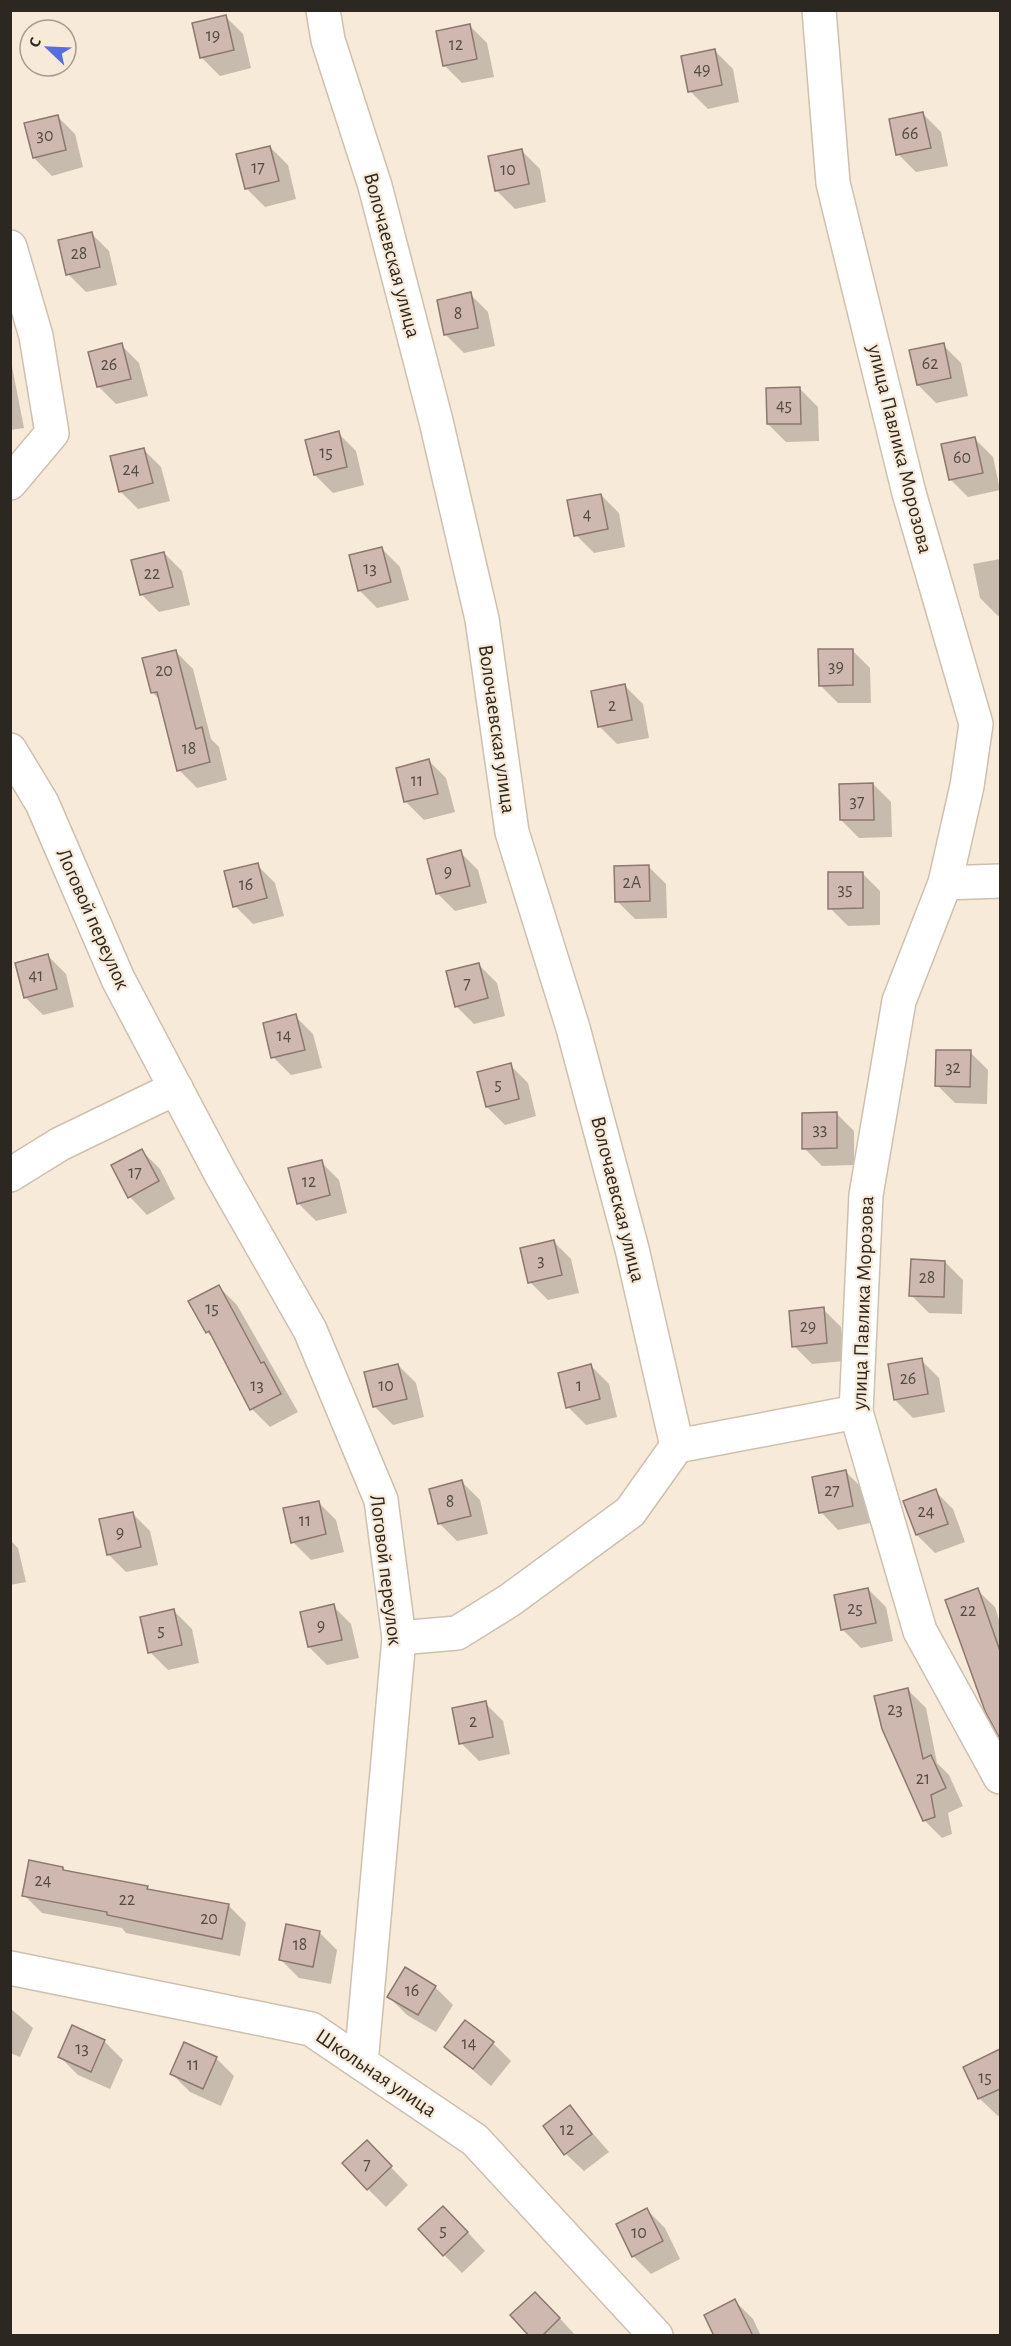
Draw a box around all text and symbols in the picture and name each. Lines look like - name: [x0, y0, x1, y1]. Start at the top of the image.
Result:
- north arrow: [18, 18, 78, 78]
- house number: 19: [206, 27, 220, 45]
- text: С: [26, 35, 44, 50]
- house number: 12: [449, 36, 463, 54]
- house number: 49: [693, 61, 711, 79]
- house number: 66: [902, 125, 918, 143]
- house number: 30: [37, 127, 53, 145]
- house number: 17: [251, 159, 265, 177]
- house number: 10: [500, 161, 516, 179]
- street label: Волочаевская улица: [360, 170, 424, 340]
- house number: 28: [71, 245, 87, 263]
- house number: 8: [454, 305, 462, 323]
- street label: улица Павлика Морозова: [864, 342, 936, 556]
- house number: 62: [922, 355, 938, 373]
- house number: 26: [101, 356, 117, 374]
- house number: 45: [776, 397, 792, 415]
- house number: 15: [319, 444, 333, 462]
- house number: 60: [953, 449, 971, 467]
- house number: 24: [123, 461, 140, 479]
- house number: 4: [583, 506, 592, 524]
- house number: 13: [363, 560, 377, 578]
- house number: 22: [144, 565, 160, 583]
- street label: Волочаевская улица: [475, 643, 519, 815]
- house number: 39: [828, 658, 844, 676]
- house number: 20: [155, 662, 173, 680]
- house number: 2: [608, 697, 616, 715]
- house number: 18: [182, 740, 196, 758]
- house number: 11: [411, 772, 423, 790]
- house number: 37: [850, 793, 864, 811]
- street label: Логовой переулок: [53, 845, 134, 993]
- house number: 9: [444, 863, 452, 881]
- house number: 2А: [623, 874, 642, 892]
- house number: 16: [239, 876, 253, 894]
- house number: 35: [838, 881, 852, 899]
- house number: 41: [29, 967, 43, 985]
- house number: 7: [463, 975, 471, 993]
- house number: 14: [277, 1027, 292, 1045]
- house number: 32: [945, 1059, 961, 1077]
- house number: 5: [494, 1076, 502, 1094]
- street label: Волочаевская улица: [587, 1114, 649, 1285]
- house number: 33: [813, 1121, 827, 1139]
- house number: 17: [128, 1164, 142, 1182]
- house number: 12: [302, 1173, 316, 1191]
- street label: улица Павлика Морозова: [849, 1195, 877, 1411]
- house number: 3: [537, 1252, 545, 1270]
- house number: 28: [919, 1269, 935, 1287]
- house number: 15: [205, 1300, 219, 1318]
- house number: 29: [800, 1318, 816, 1336]
- house number: 26: [900, 1370, 916, 1388]
- house number: 13: [250, 1377, 264, 1395]
- house number: 10: [378, 1377, 394, 1395]
- house number: 1: [576, 1377, 582, 1395]
- house number: 27: [824, 1482, 840, 1500]
- street label: Логовой переулок: [366, 1493, 406, 1647]
- house number: 8: [446, 1493, 454, 1511]
- house number: 24: [918, 1503, 935, 1521]
- house number: 11: [299, 1512, 311, 1530]
- house number: 9: [116, 1524, 124, 1542]
- house number: 25: [847, 1600, 863, 1618]
- house number: 22: [960, 1602, 976, 1620]
- house number: 9: [317, 1617, 325, 1635]
- house number: 5: [157, 1622, 165, 1640]
- house number: 23: [887, 1701, 903, 1719]
- house number: 2: [469, 1713, 477, 1731]
- house number: 21: [916, 1770, 930, 1788]
- house number: 24: [35, 1872, 52, 1890]
- house number: 22: [119, 1891, 135, 1909]
- house number: 20: [200, 1910, 218, 1928]
- house number: 18: [293, 1936, 307, 1954]
- house number: 16: [405, 1982, 419, 2000]
- street label: Школьная улица: [312, 2025, 441, 2121]
- house number: 14: [462, 2035, 477, 2053]
- house number: 13: [75, 2040, 89, 2058]
- house number: 11: [187, 2056, 199, 2074]
- house number: 15: [978, 2069, 992, 2087]
- house number: 12: [560, 2121, 574, 2139]
- house number: 7: [363, 2156, 371, 2174]
- house number: 5: [439, 2222, 447, 2240]
- house number: 10: [631, 2224, 647, 2242]

